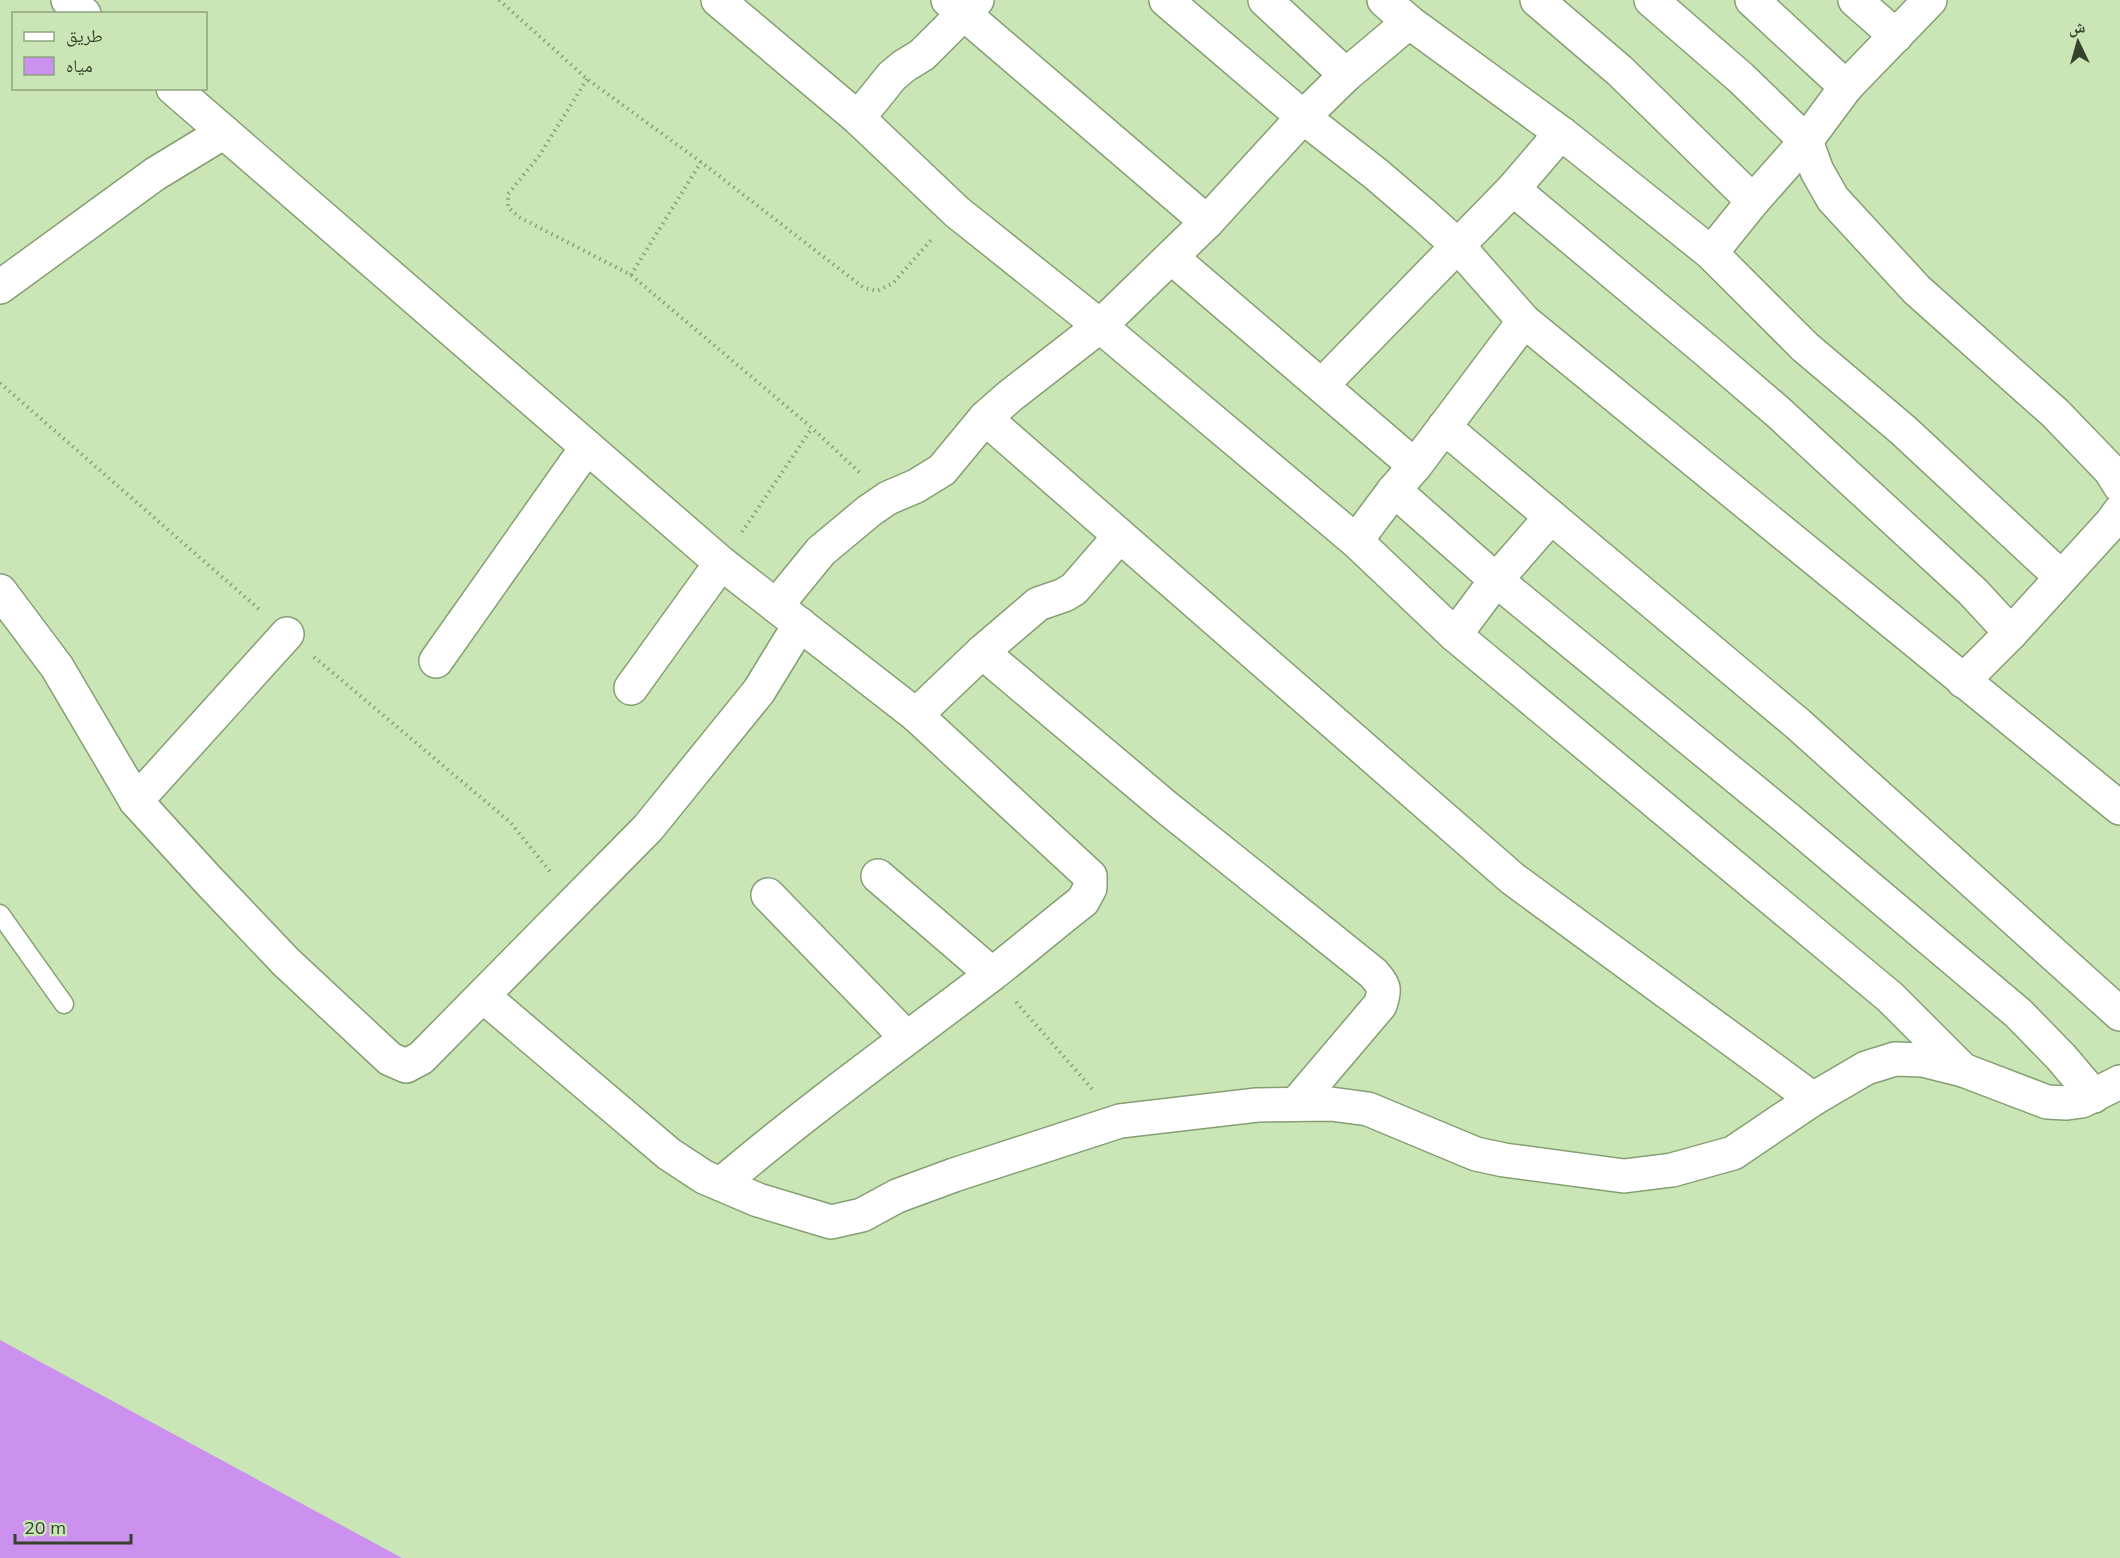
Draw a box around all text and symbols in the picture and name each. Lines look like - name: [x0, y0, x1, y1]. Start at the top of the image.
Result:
- legend: [12, 12, 207, 90]
- north arrow: [2048, 12, 2108, 72]
- text: ش: [2067, 16, 2086, 38]
- text: طريق: [66, 24, 103, 47]
- text: مياه: [66, 54, 93, 77]
- scale bar: [15, 1507, 130, 1545]
- text: 20 m: [24, 1516, 66, 1539]

